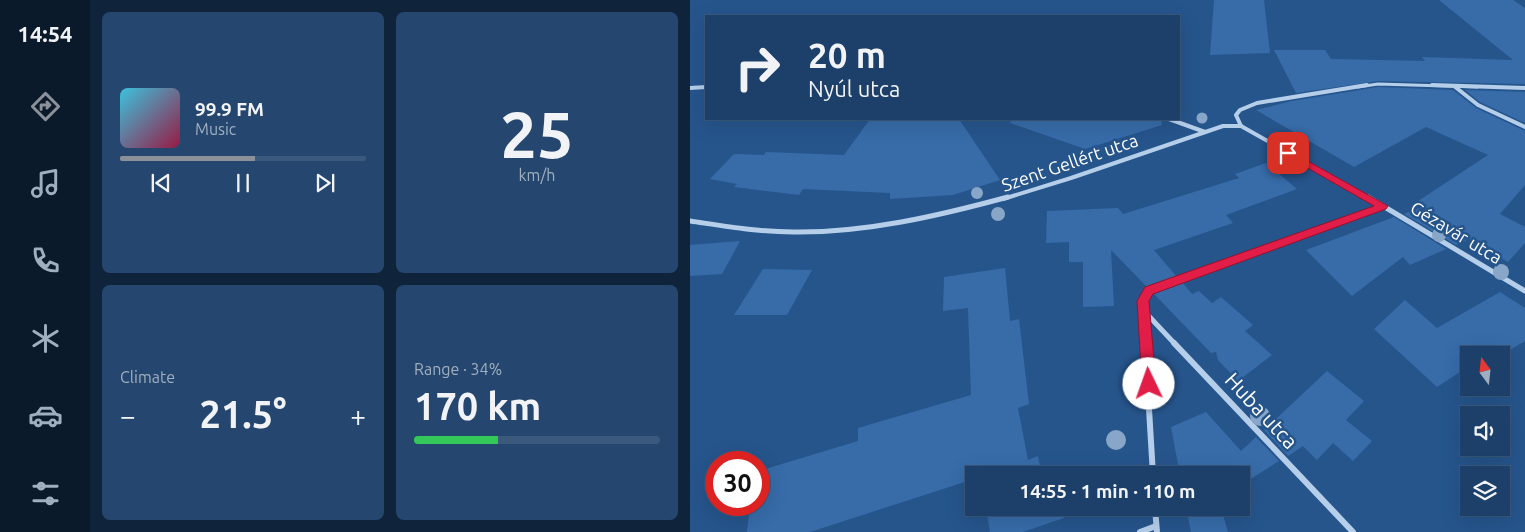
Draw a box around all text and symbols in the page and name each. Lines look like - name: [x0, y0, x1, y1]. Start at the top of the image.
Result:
- text: 14:54: [17, 21, 73, 46]
- icon: right: [725, 35, 790, 100]
- text: 20 m: [808, 35, 886, 75]
- text: Nyúl utca: [808, 76, 900, 101]
- icon: directions: [28, 89, 63, 124]
- text: 25: [500, 97, 574, 170]
- text: 99.9 FM: [195, 98, 264, 120]
- text: Music: [195, 120, 236, 138]
- street label: Szent Gellért utca: [999, 129, 1141, 195]
- pin: [1267, 132, 1309, 174]
- icon: arrive: [1274, 139, 1302, 167]
- icon: music: [28, 166, 63, 201]
- text: km/h: [519, 166, 555, 184]
- icon: previous: [147, 169, 175, 197]
- icon: pause: [229, 169, 257, 197]
- icon: next: [311, 169, 339, 197]
- street label: Gézavár utca: [1407, 197, 1506, 267]
- icon: phone: [28, 243, 63, 278]
- icon: climate: [28, 321, 63, 356]
- north arrow: [1460, 346, 1510, 396]
- map controls: [1460, 346, 1510, 516]
- position arrow: [1122, 357, 1174, 409]
- text: Range · 34%: [414, 360, 502, 378]
- street label: Huba utca: [1220, 367, 1303, 453]
- text: Climate: [120, 368, 175, 386]
- text: 170 km: [414, 385, 541, 427]
- text: 21.5°: [199, 393, 287, 435]
- icon: car: [28, 398, 63, 433]
- text: −: [120, 400, 136, 431]
- text: +: [350, 400, 366, 431]
- button: sound: [1460, 406, 1510, 456]
- speed limit sign: 30: [705, 451, 770, 516]
- button: layers: [1460, 466, 1510, 516]
- icon: filters: [28, 476, 63, 511]
- text: 14:55 · 1 min · 110 m: [1020, 480, 1195, 502]

